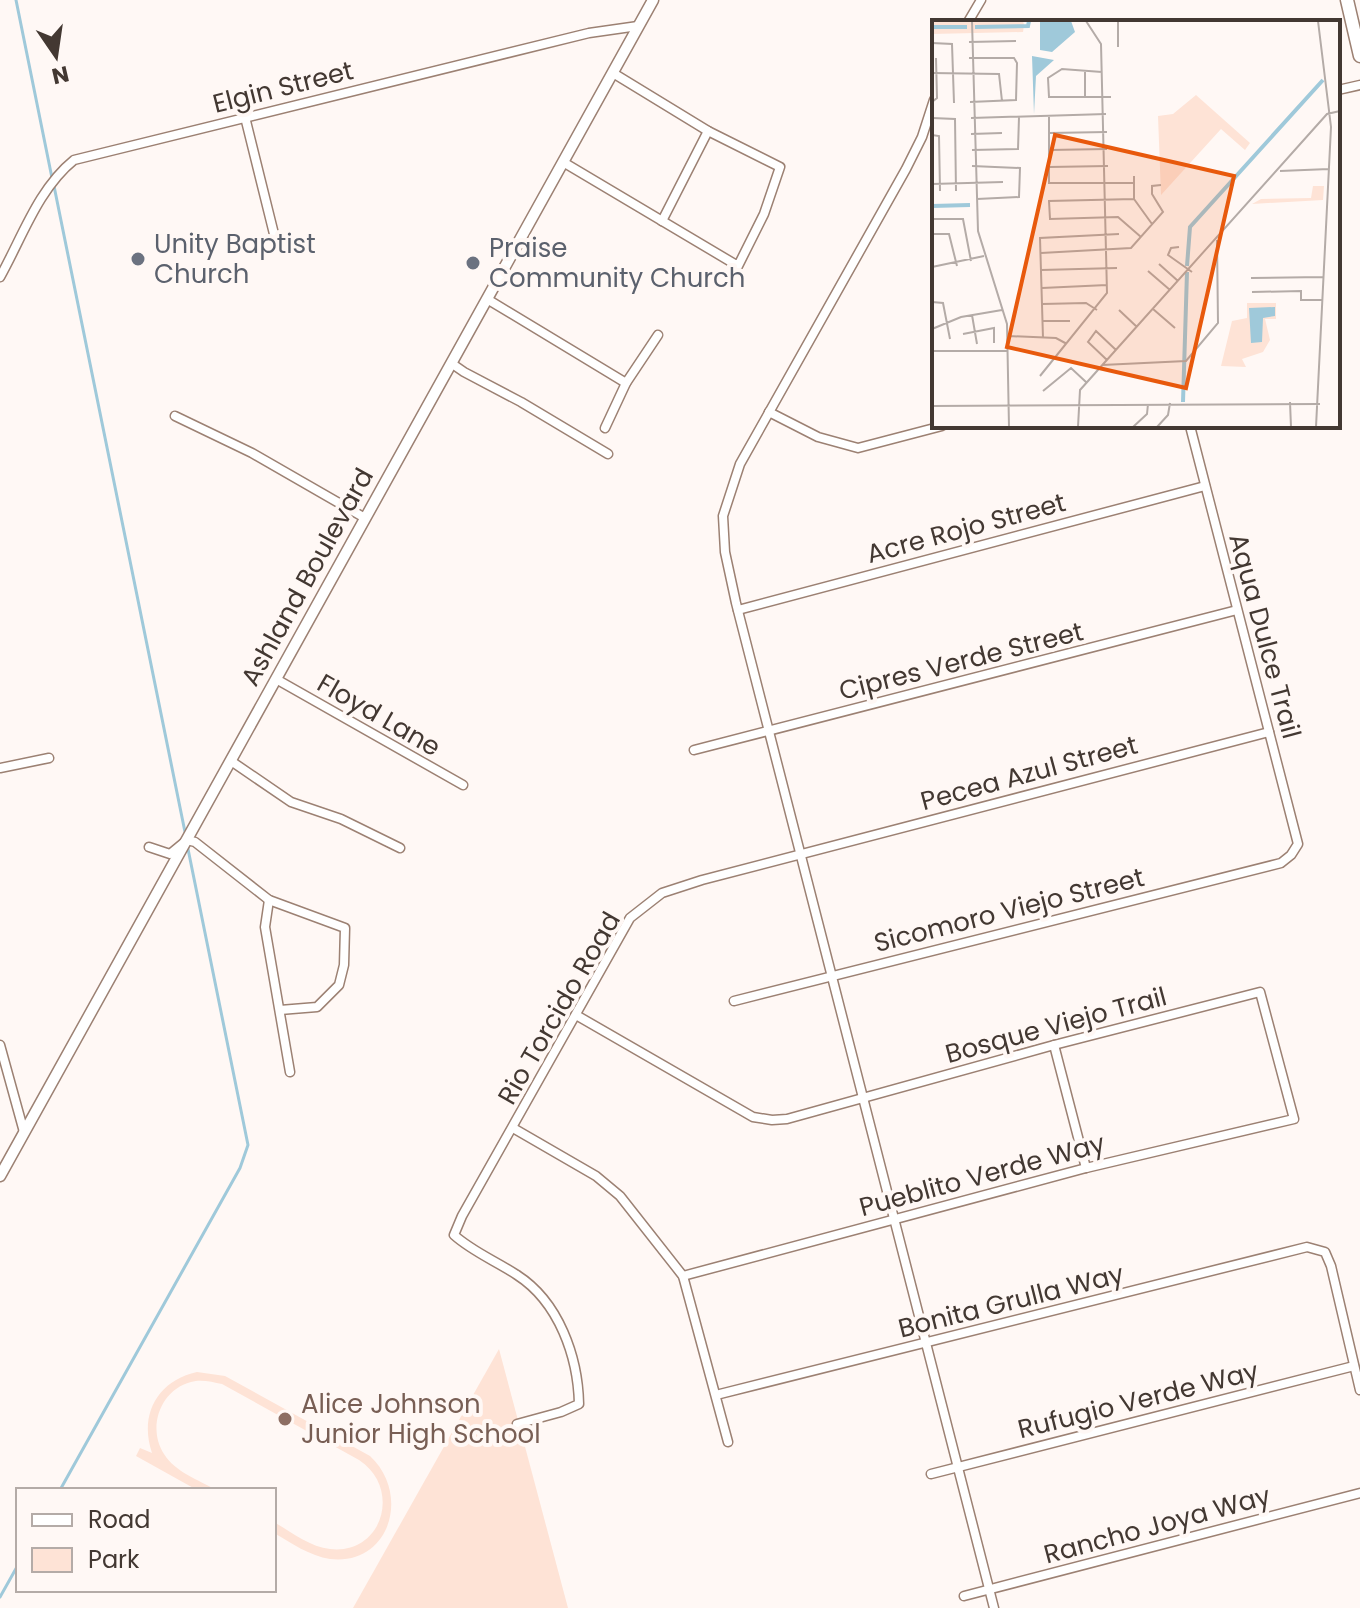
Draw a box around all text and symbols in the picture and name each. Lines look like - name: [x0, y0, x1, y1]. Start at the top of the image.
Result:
- north arrow: [16, 16, 96, 96]
- inset map: [932, 20, 1340, 428]
- street label: Elgin Street: [209, 52, 357, 122]
- text: N: [49, 58, 72, 92]
- place label: Unity Baptist Church: [154, 226, 316, 292]
- place label: Praise Community Church: [489, 230, 745, 296]
- marker: Unity Baptist Church: [129, 250, 147, 268]
- marker: Praise Community Church: [464, 254, 482, 272]
- street label: Ashland Boulevard: [232, 462, 382, 692]
- street label: Acre Rojo Street: [862, 484, 1070, 572]
- street label: Aqua Dulce Trail: [1220, 530, 1310, 742]
- street label: Cipres Verde Street: [835, 613, 1087, 709]
- street label: Floyd Lane: [311, 665, 447, 765]
- street label: Pecea Azul Street: [917, 727, 1141, 819]
- street label: Sicomoro Viejo Street: [870, 859, 1148, 961]
- street label: Rio Torcido Road: [489, 905, 629, 1111]
- street label: Bosque Viejo Trail: [941, 978, 1171, 1072]
- street label: Pueblito Verde Way: [855, 1125, 1109, 1225]
- street label: Bonita Grulla Way: [895, 1255, 1128, 1346]
- street label: Rufugio Verde Way: [1014, 1353, 1262, 1447]
- place label: Alice Johnson Junior High School: [301, 1386, 541, 1452]
- marker: Alice Johnson Junior High School: [276, 1410, 294, 1428]
- street label: Rancho Joya Way: [1040, 1477, 1275, 1573]
- legend: [16, 1488, 276, 1592]
- text: Road: [88, 1503, 150, 1536]
- text: Park: [88, 1543, 140, 1576]

